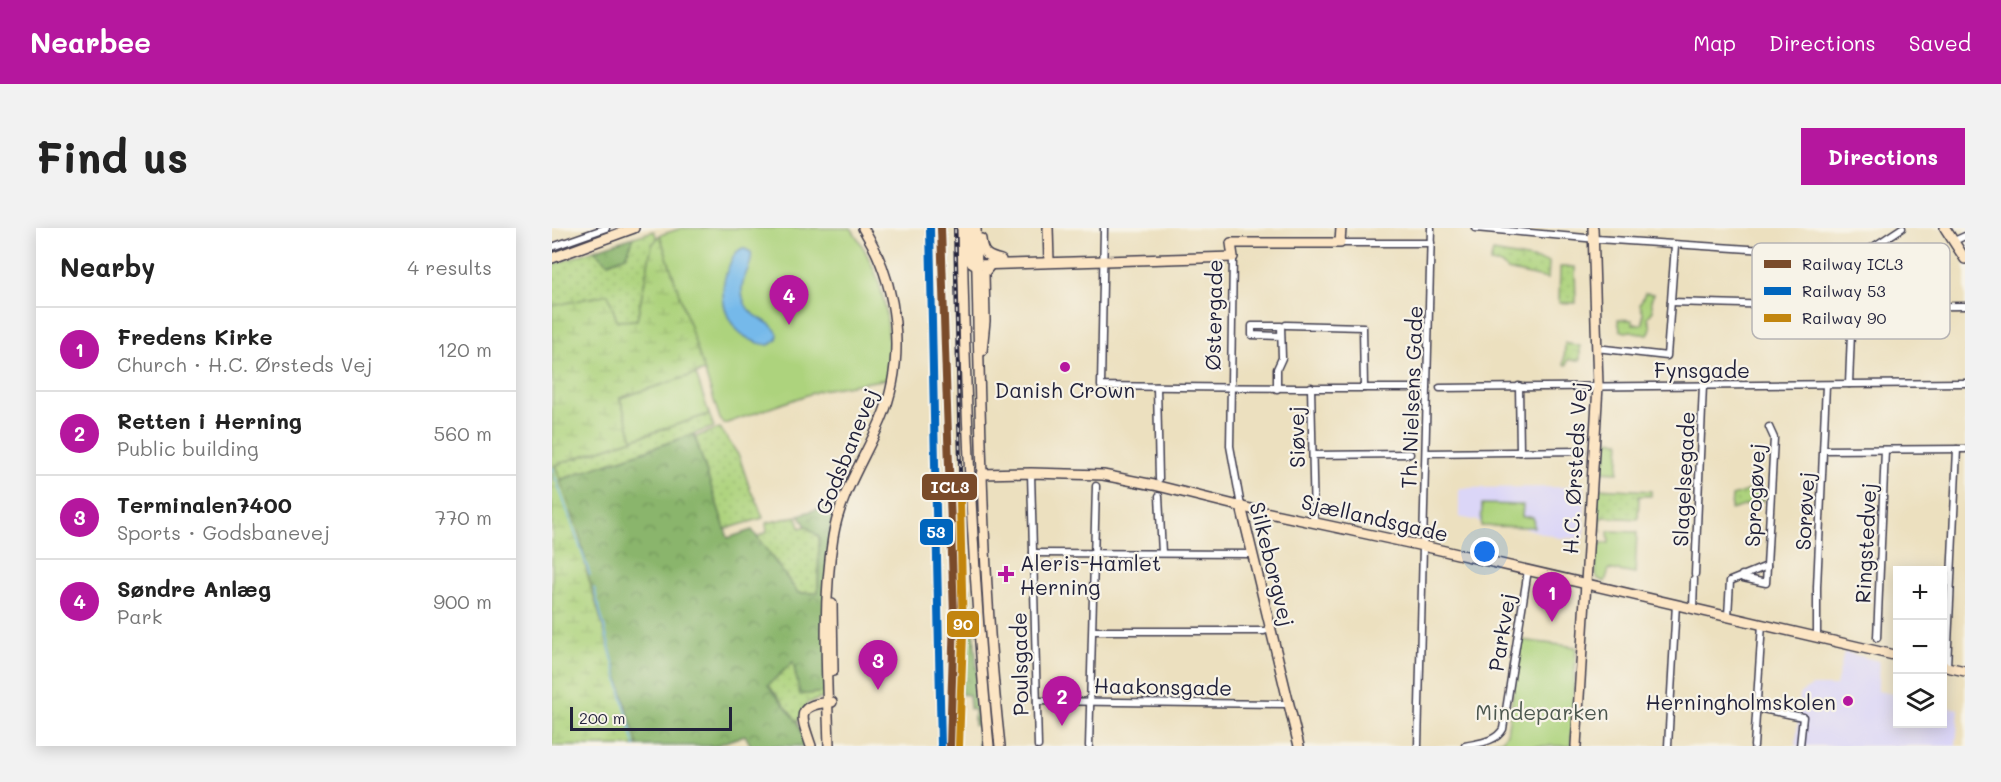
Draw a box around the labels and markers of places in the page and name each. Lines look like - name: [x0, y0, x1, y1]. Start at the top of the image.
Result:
- pin: 4: [770, 276, 808, 325]
- marker: Danish Crown: [1058, 360, 1072, 374]
- place label: Danish Crown: [995, 376, 1135, 403]
- place label: Aleris-Hamlet Herning: [1020, 549, 1161, 600]
- marker: Aleris-Hamlet Herning: [997, 565, 1015, 583]
- pin: 1: [1532, 572, 1572, 622]
- pin: 3: [858, 640, 898, 690]
- pin: 2: [1042, 676, 1082, 726]
- place label: Herningholmskolen: [1646, 688, 1836, 715]
- marker: Herningholmskolen: [1841, 694, 1855, 708]

